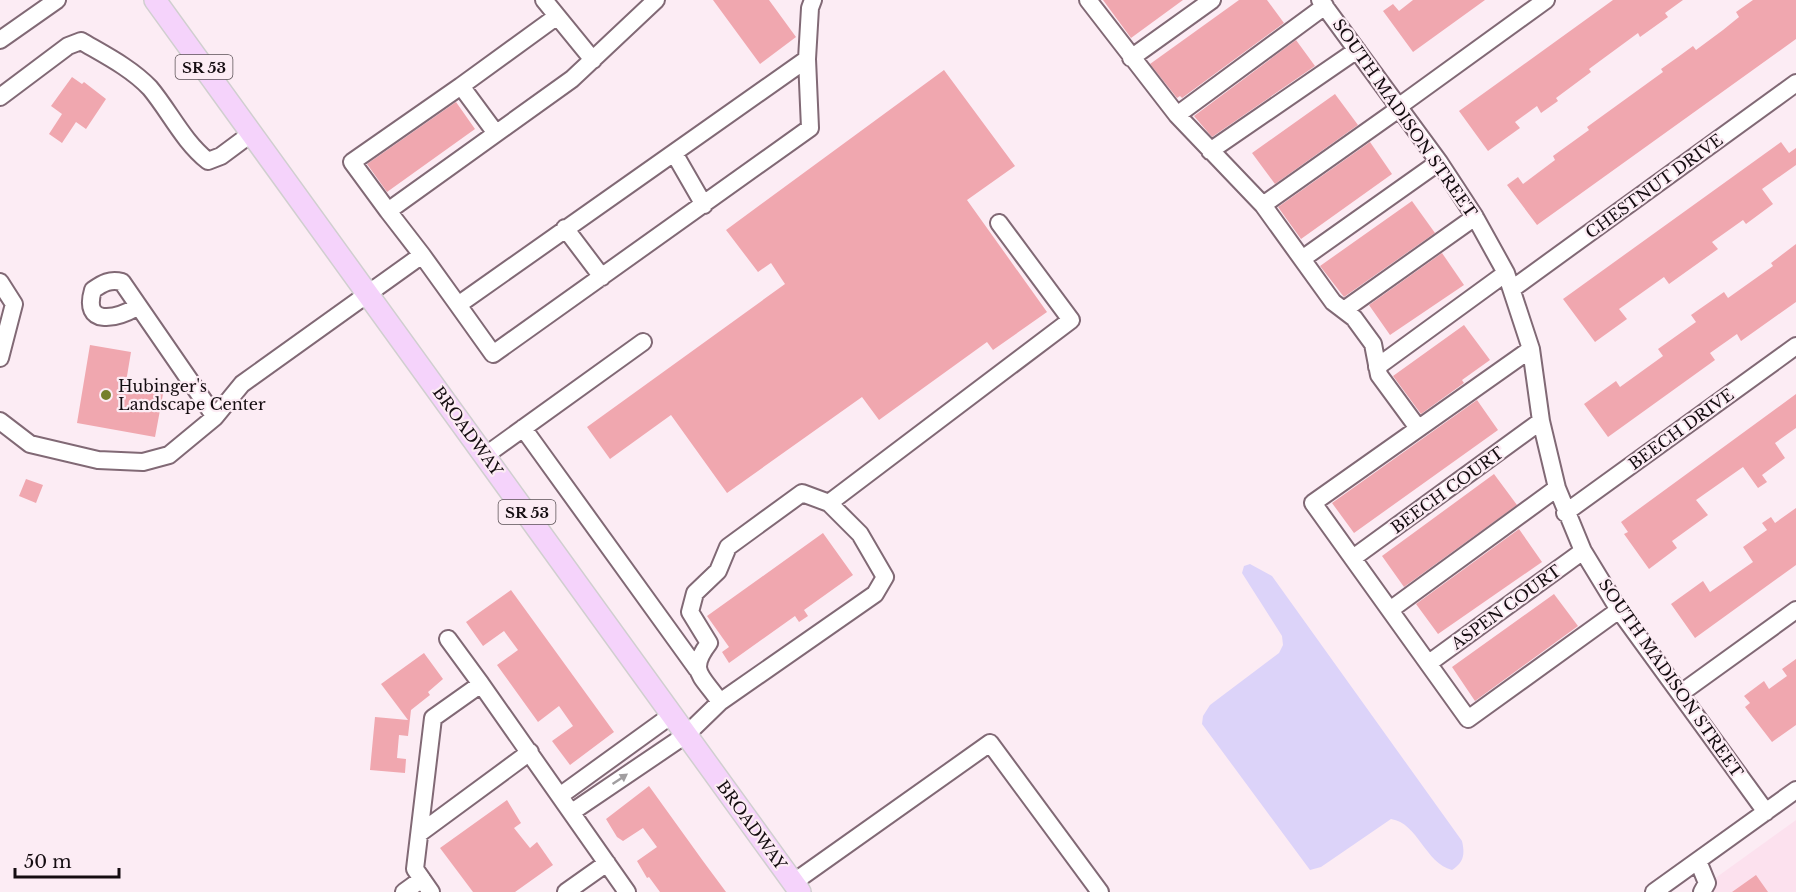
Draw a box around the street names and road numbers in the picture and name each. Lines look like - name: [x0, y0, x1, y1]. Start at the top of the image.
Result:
- street label: SOUTH MADISON STREET: [1329, 15, 1481, 221]
- road number: SR 53: [176, 55, 232, 79]
- street label: CHESTNUT DRIVE: [1581, 129, 1727, 243]
- street label: BROADWAY: [429, 382, 507, 480]
- street label: BEECH DRIVE: [1625, 384, 1737, 474]
- street label: BEECH COURT: [1387, 442, 1507, 538]
- road number: SR 53: [498, 500, 556, 524]
- street label: ASPEN COURT: [1446, 560, 1565, 654]
- street label: SOUTH MADISON STREET: [1595, 575, 1747, 781]
- street label: BROADWAY: [713, 776, 791, 874]

